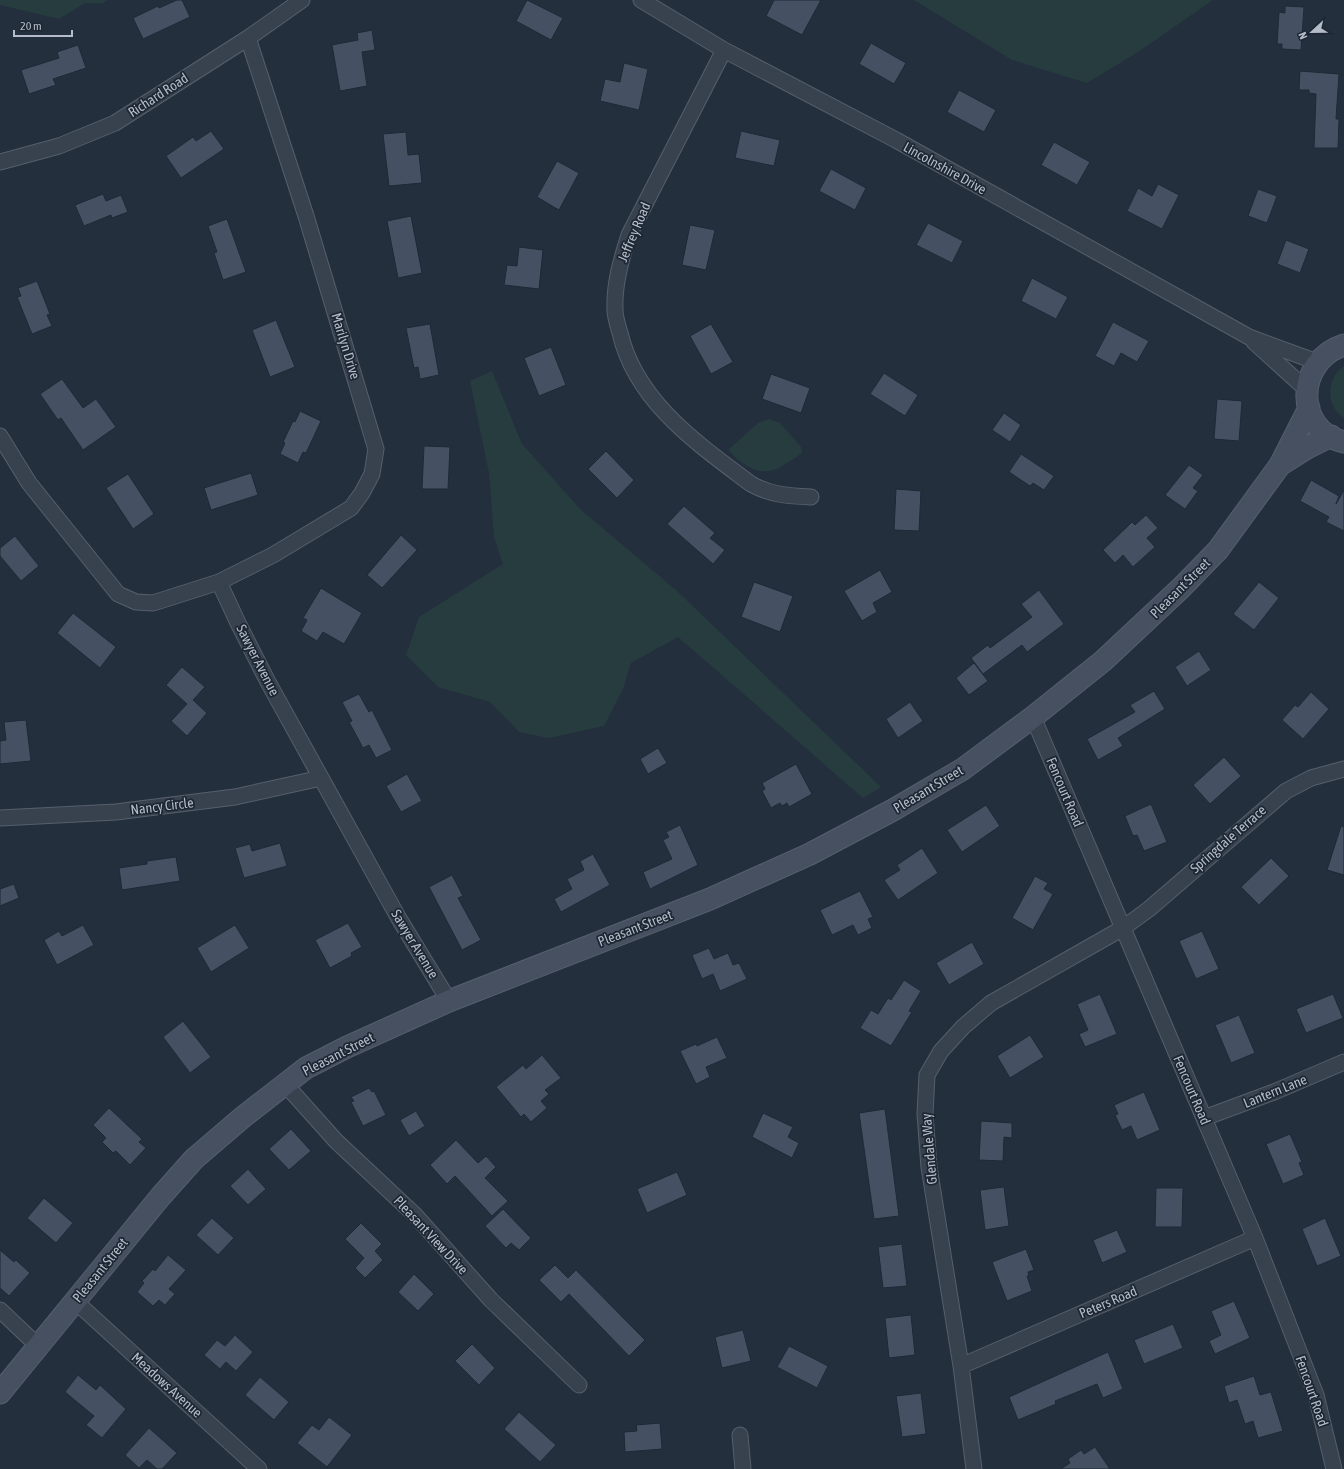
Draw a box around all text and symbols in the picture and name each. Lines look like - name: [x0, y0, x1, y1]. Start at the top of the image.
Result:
- scale bar: [14, 12, 72, 38]
- north arrow: [1292, 12, 1332, 52]
- text: 20 m: [20, 19, 42, 33]
- text: N: [1296, 30, 1310, 41]
- street label: Richard Road: [125, 70, 191, 120]
- street label: Lincolnshire Drive: [901, 139, 989, 197]
- street label: Jeffrey Road: [614, 200, 654, 264]
- street label: Marilyn Drive: [328, 311, 364, 381]
- street label: Pleasant Street: [1147, 555, 1213, 621]
- street label: Sawyer Avenue: [233, 622, 283, 698]
- street label: Fencourt Road: [1043, 755, 1087, 829]
- street label: Pleasant Street: [890, 762, 966, 816]
- street label: Nancy Circle: [130, 794, 194, 818]
- street label: Springdale Terrace: [1187, 802, 1269, 876]
- street label: Sawyer Avenue: [388, 907, 442, 981]
- street label: Pleasant Street: [596, 907, 674, 949]
- street label: Pleasant Street: [300, 1029, 376, 1079]
- street label: Fencourt Road: [1170, 1053, 1214, 1127]
- street label: Lantern Lane: [1241, 1071, 1309, 1111]
- street label: Glendale Way: [918, 1113, 940, 1185]
- street label: Pleasant View Drive: [391, 1193, 471, 1277]
- street label: Pleasant Street: [69, 1235, 131, 1305]
- street label: Peters Road: [1077, 1283, 1139, 1321]
- street label: Meadows Avenue: [128, 1349, 206, 1421]
- street label: Fencourt Road: [1292, 1354, 1332, 1428]

